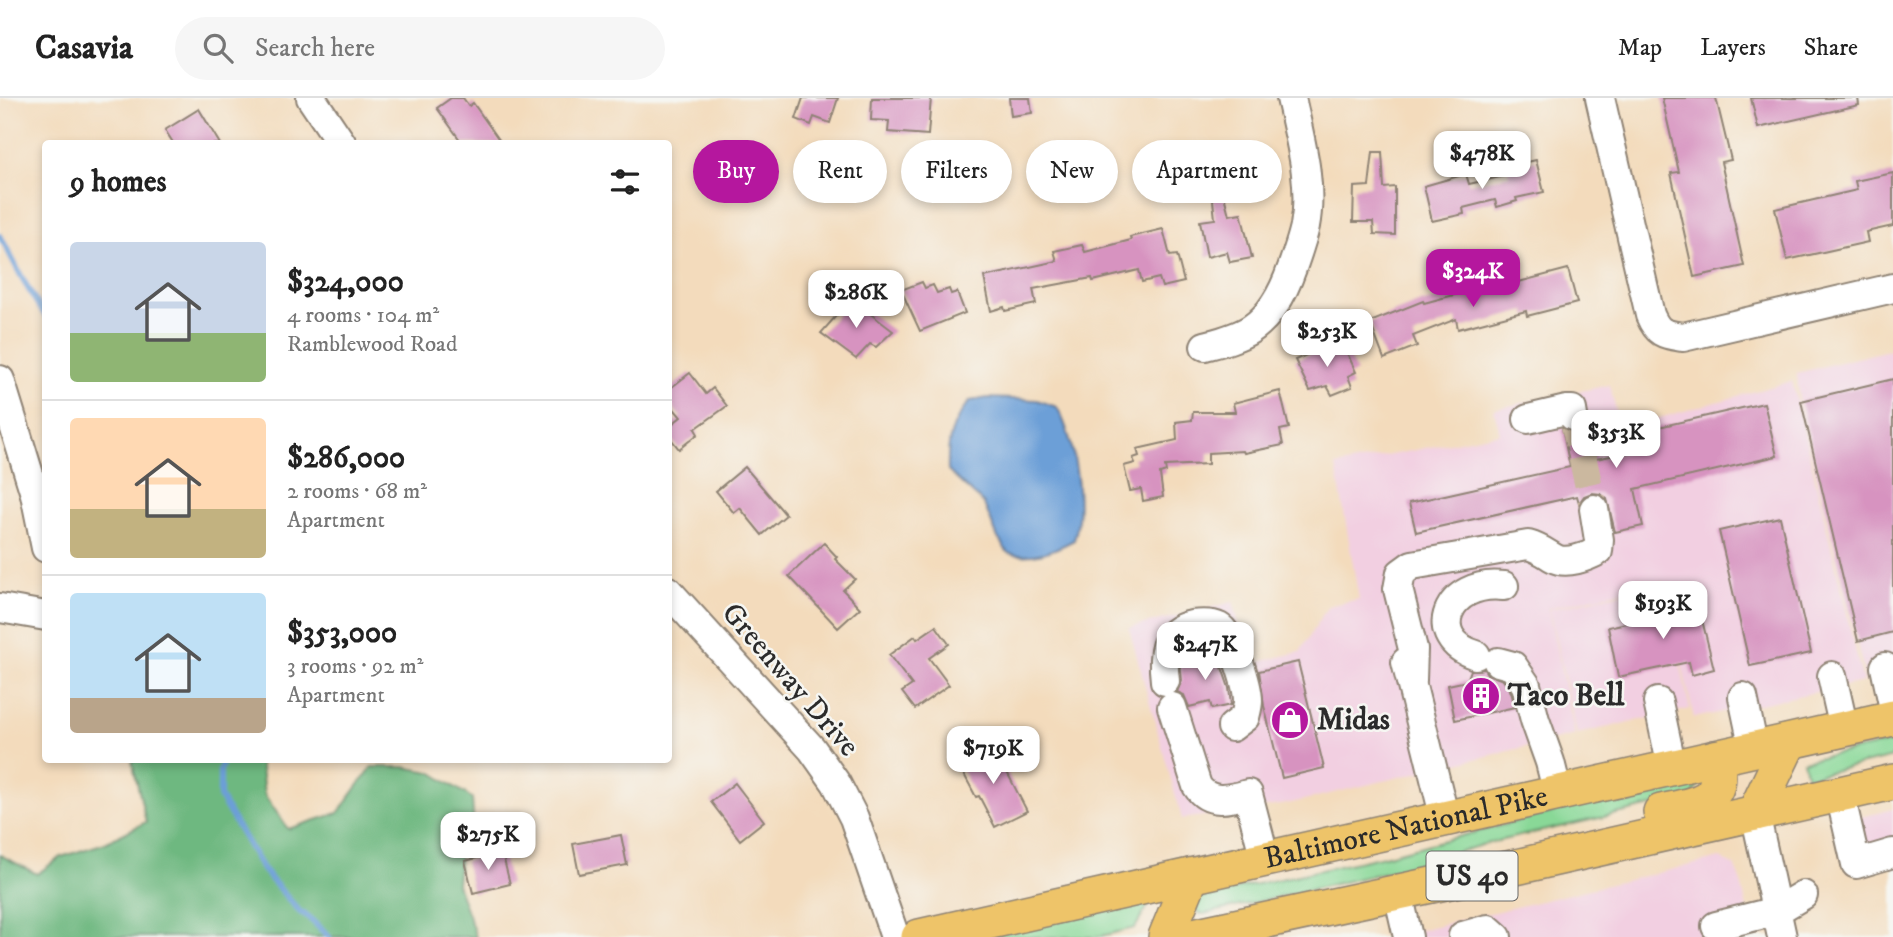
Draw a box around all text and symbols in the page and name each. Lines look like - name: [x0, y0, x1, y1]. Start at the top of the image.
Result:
- search box: [175, 17, 665, 80]
- text: Casavia: [35, 28, 133, 69]
- icon: search: [199, 29, 237, 67]
- text: Search here: [255, 32, 375, 65]
- text: Map: [1618, 33, 1662, 63]
- text: Layers: [1700, 33, 1766, 63]
- text: Share: [1804, 33, 1858, 63]
- pin: $478K: [1433, 132, 1531, 191]
- text: $478K: [1450, 139, 1514, 168]
- chip: Buy: [693, 140, 779, 203]
- chip: Rent: [793, 140, 887, 203]
- chip: Filters: [901, 140, 1012, 203]
- chip: New: [1026, 140, 1118, 203]
- chip: Apartment: [1132, 140, 1282, 203]
- icon: filters: [606, 163, 644, 201]
- text: 9 homes: [70, 164, 167, 201]
- pin: $324K: [1424, 250, 1522, 309]
- text: $324K: [1442, 257, 1504, 286]
- text: $324,000: [287, 264, 404, 301]
- icon: home: [126, 270, 210, 354]
- pin: $286K: [807, 271, 905, 330]
- text: $286K: [824, 278, 888, 307]
- text: 4 rooms · 104 m²: [287, 301, 439, 330]
- pin: $253K: [1278, 310, 1376, 369]
- text: $253K: [1297, 317, 1357, 346]
- text: Ramblewood Road: [287, 330, 457, 359]
- pin: $353K: [1567, 410, 1665, 470]
- text: $353K: [1587, 418, 1645, 447]
- text: $286,000: [287, 440, 405, 477]
- icon: home: [126, 446, 210, 530]
- text: 2 rooms · 68 m²: [287, 477, 427, 506]
- text: Apartment: [287, 506, 385, 535]
- pin: $193K: [1614, 582, 1712, 641]
- text: $193K: [1634, 589, 1692, 618]
- street label: Greenway Drive: [713, 596, 867, 764]
- text: $353,000: [287, 615, 397, 652]
- icon: home: [126, 621, 210, 705]
- pin: $247K: [1156, 622, 1254, 682]
- text: $247K: [1173, 630, 1237, 659]
- text: 3 rooms · 92 m²: [287, 652, 424, 681]
- building icon: Taco Bell: [1460, 675, 1502, 717]
- place label: Taco Bell: [1507, 678, 1625, 715]
- text: Apartment: [287, 681, 385, 710]
- shop icon: Midas: [1269, 699, 1311, 741]
- place label: Midas: [1317, 702, 1390, 739]
- pin: $719K: [944, 726, 1042, 786]
- text: $719K: [963, 734, 1023, 763]
- street label: Baltimore National Pike: [1260, 778, 1551, 877]
- pin: $275K: [439, 812, 537, 872]
- text: $275K: [457, 820, 519, 849]
- road number: US 40: [1426, 852, 1518, 900]

